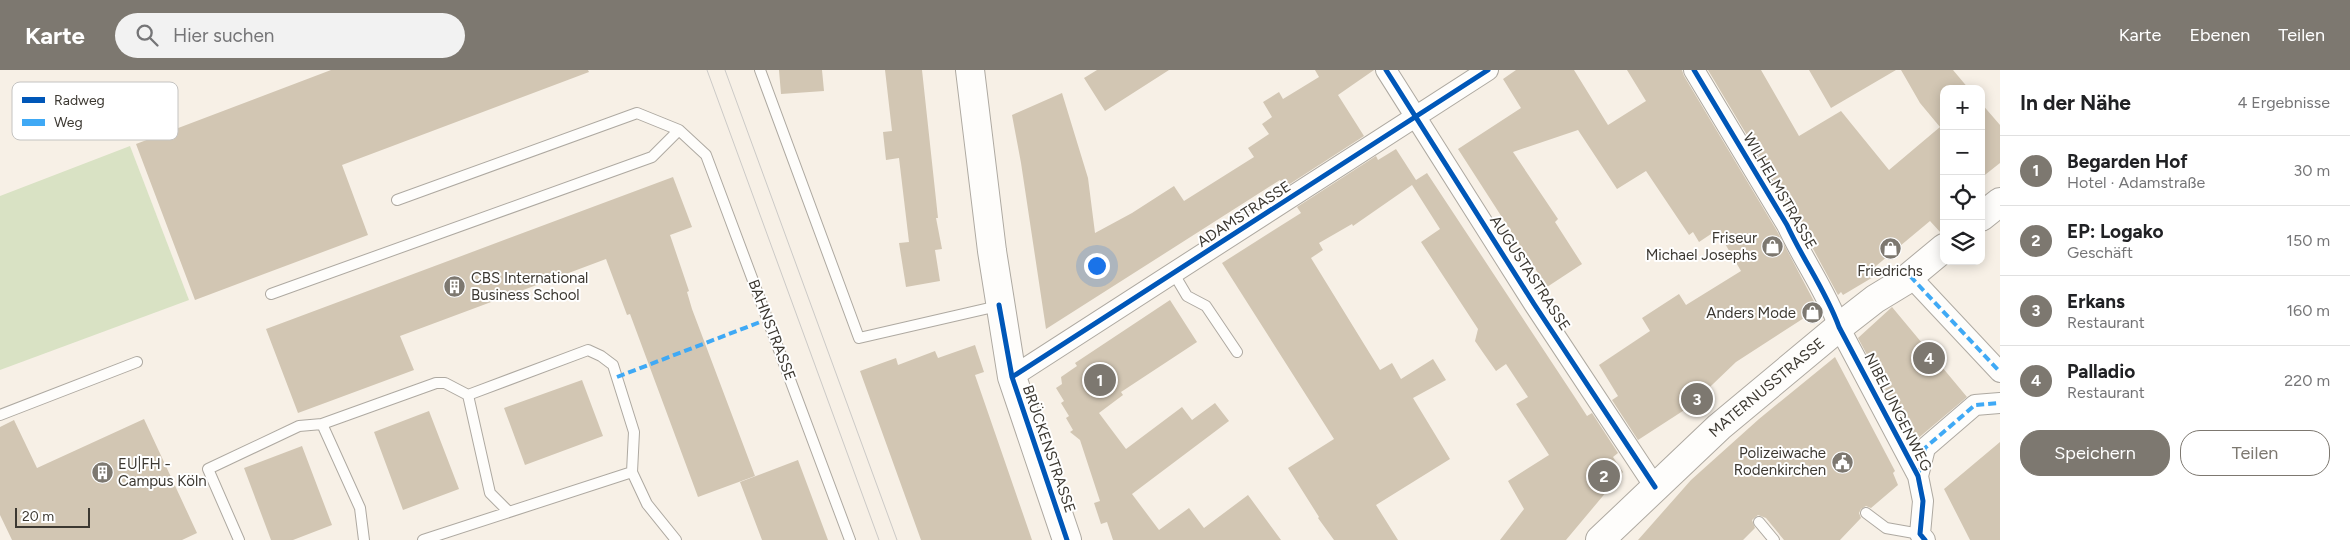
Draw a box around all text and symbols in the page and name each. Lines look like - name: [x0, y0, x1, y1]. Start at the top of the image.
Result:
- search box: [115, 13, 465, 58]
- text: Karte: [25, 21, 85, 50]
- icon: search: [133, 21, 161, 49]
- text: Hier suchen: [173, 24, 274, 47]
- text: Karte: [2119, 24, 2161, 46]
- text: Ebenen: [2189, 24, 2250, 46]
- text: Teilen: [2278, 24, 2325, 46]
- legend: [12, 82, 178, 140]
- map controls: [1940, 85, 1985, 265]
- button: +: [1940, 85, 1985, 130]
- text: In der Nähe: [2020, 90, 2131, 115]
- text: Radweg: [54, 92, 105, 109]
- text: 4 Ergebnisse: [2237, 93, 2330, 112]
- text: Weg: [54, 114, 83, 131]
- street label: WILHELMSTRASSE: [1739, 130, 1821, 252]
- button: −: [1940, 130, 1985, 175]
- text: Begarden Hof: [2067, 150, 2188, 173]
- text: 1: [2033, 161, 2039, 180]
- text: 30 m: [2293, 161, 2330, 180]
- text: Hotel · Adamstraße: [2067, 173, 2205, 192]
- button: locate: [1940, 175, 1985, 220]
- street label: ADAMSTRASSE: [1194, 177, 1294, 251]
- street label: AUGUSTASTRASSE: [1486, 212, 1574, 334]
- button: layers: [1940, 220, 1985, 265]
- text: EP: Logako: [2067, 220, 2163, 243]
- place label: Friseur Michael Josephs: [1646, 229, 1757, 264]
- text: 2: [2031, 231, 2041, 250]
- text: 150 m: [2286, 231, 2330, 250]
- shop icon: Friseur Michael Josephs: [1761, 235, 1785, 259]
- shop icon: Friedrichs: [1878, 236, 1902, 260]
- text: Geschäft: [2067, 243, 2133, 262]
- your location: [1084, 253, 1110, 279]
- place label: Friedrichs: [1857, 262, 1923, 280]
- place label: CBS International Business School: [471, 269, 588, 304]
- building icon: CBS International Business School: [443, 275, 467, 299]
- street label: BAHNSTRASSE: [745, 277, 799, 383]
- text: Erkans: [2067, 290, 2125, 313]
- shop icon: Anders Mode: [1800, 301, 1824, 325]
- text: 3: [2032, 301, 2040, 320]
- text: 160 m: [2287, 301, 2330, 320]
- place label: Anders Mode: [1706, 304, 1796, 322]
- text: Restaurant: [2067, 313, 2145, 332]
- street label: MATERNUSSTRASSE: [1705, 334, 1828, 441]
- pin: 4: [1913, 339, 1945, 377]
- street label: NIBELUNGENWEG: [1860, 350, 1936, 474]
- text: Palladio: [2067, 360, 2135, 383]
- pin: 1: [1084, 361, 1116, 399]
- text: 4: [2031, 371, 2041, 390]
- text: 220 m: [2284, 371, 2330, 390]
- pin: 3: [1681, 380, 1713, 418]
- street label: BRÜCKENSTRASSE: [1019, 383, 1079, 515]
- text: Restaurant: [2067, 383, 2145, 402]
- button: Speichern: [2020, 430, 2170, 476]
- button: Teilen: [2180, 430, 2330, 476]
- place label: Polizeiwache Rodenkirchen: [1734, 444, 1826, 479]
- public building icon: Polizeiwache Rodenkirchen: [1830, 450, 1854, 474]
- place label: EU|FH - Campus Köln: [118, 455, 207, 490]
- pin: 2: [1588, 457, 1620, 495]
- building icon: EU|FH - Campus Köln: [90, 461, 114, 485]
- scale bar: [15, 505, 90, 528]
- text: 20 m: [22, 508, 54, 525]

